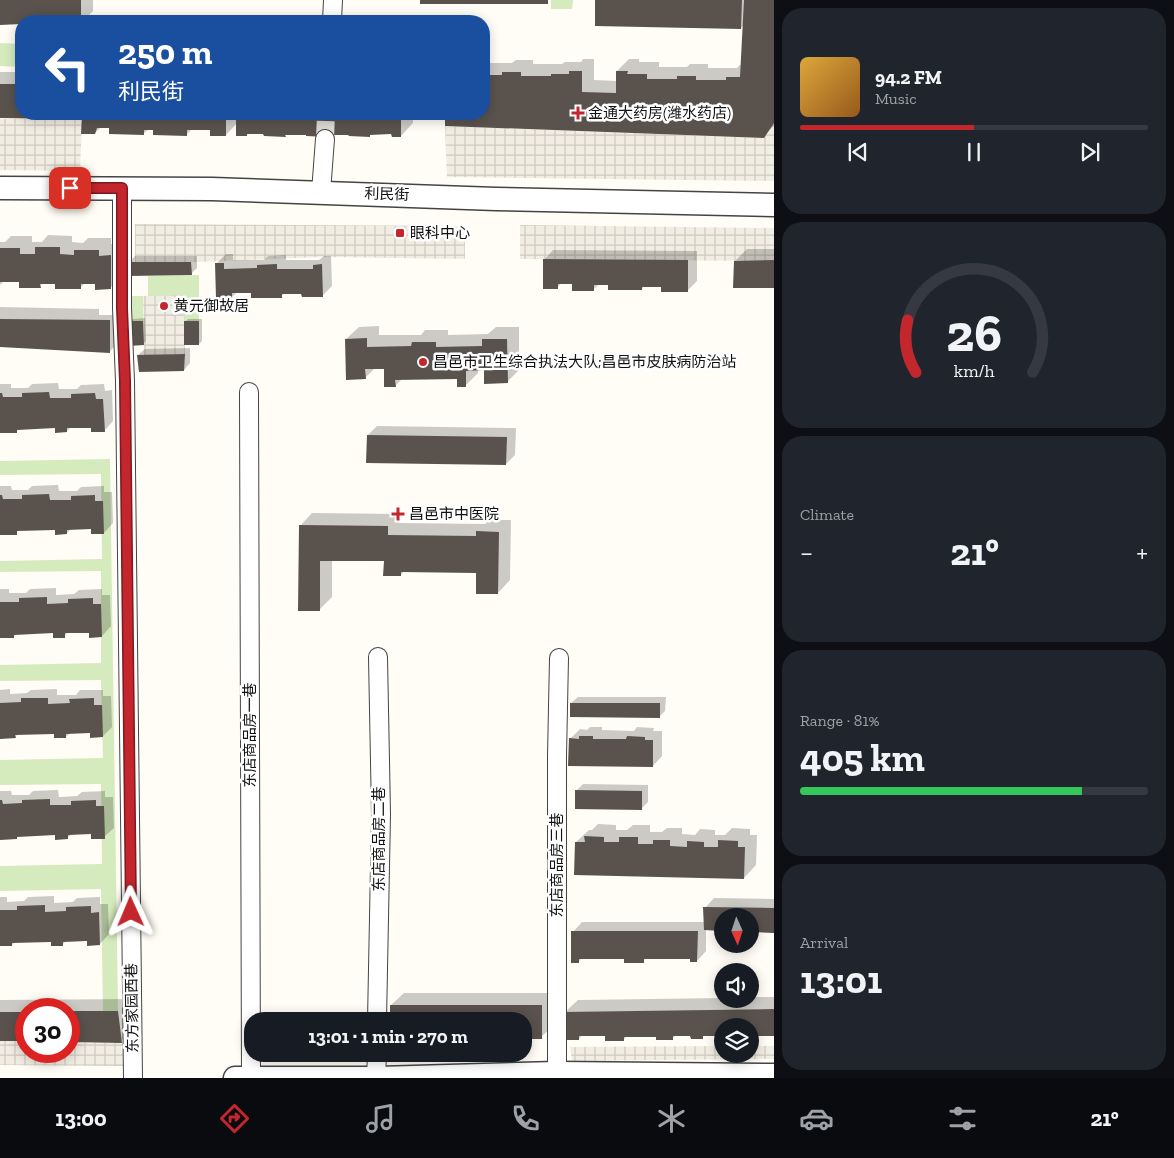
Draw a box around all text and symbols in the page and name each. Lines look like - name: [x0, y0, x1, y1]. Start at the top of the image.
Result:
- text: 250 m: [118, 31, 212, 73]
- icon: left: [35, 35, 100, 100]
- text: 94.2 FM: [875, 66, 942, 89]
- text: 利民街: [118, 78, 184, 105]
- text: Music: [875, 89, 917, 108]
- place label: 金通大药房(潍水药店): [588, 104, 731, 122]
- marker: 金通大药房(潍水药店): [572, 107, 584, 119]
- icon: previous: [844, 138, 872, 166]
- icon: pause: [960, 138, 988, 166]
- icon: next: [1076, 138, 1104, 166]
- pin: [49, 167, 91, 209]
- icon: arrive: [56, 174, 84, 202]
- street label: 利民街: [364, 184, 410, 204]
- place label: 眼科中心: [410, 224, 470, 242]
- marker: 眼科中心: [394, 227, 406, 239]
- place label: 黄元御故居: [174, 297, 249, 315]
- marker: 黄元御故居: [158, 300, 170, 312]
- text: 26: [946, 302, 1002, 364]
- place label: 昌邑市卫生综合执法大队;昌邑市皮肤病防治站: [433, 353, 737, 371]
- marker: 昌邑市卫生综合执法大队;昌邑市皮肤病防治站: [417, 356, 429, 368]
- text: km/h: [954, 360, 994, 382]
- place label: 昌邑市中医院: [409, 505, 499, 523]
- text: Climate: [800, 505, 854, 524]
- marker: 昌邑市中医院: [391, 507, 405, 521]
- text: 21°: [950, 529, 999, 575]
- text: −: [800, 536, 813, 569]
- text: +: [1136, 536, 1148, 569]
- street label: 东店商品房一巷: [241, 682, 259, 788]
- text: Range · 81%: [800, 711, 880, 730]
- text: 405 km: [800, 735, 925, 781]
- street label: 东店商品房二巷: [370, 786, 388, 892]
- street label: 东店商品房三巷: [548, 812, 566, 918]
- position arrow: [104, 885, 156, 937]
- north arrow: [714, 908, 759, 952]
- map controls: [714, 908, 759, 1063]
- text: Arrival: [800, 933, 848, 952]
- text: 13:01: [800, 957, 882, 1003]
- street label: 东方家园西巷: [122, 963, 142, 1053]
- button: sound: [714, 963, 759, 1008]
- speed limit sign: 30: [15, 998, 80, 1063]
- button: layers: [714, 1018, 759, 1063]
- text: 13:01 · 1 min · 270 m: [308, 1025, 468, 1048]
- icon: directions: [217, 1101, 252, 1136]
- icon: music: [363, 1101, 398, 1136]
- icon: phone: [508, 1101, 543, 1136]
- icon: climate: [654, 1101, 689, 1136]
- icon: car: [799, 1101, 834, 1136]
- icon: filters: [945, 1101, 980, 1136]
- text: 13:00: [55, 1105, 107, 1132]
- text: 21°: [1090, 1105, 1119, 1132]

